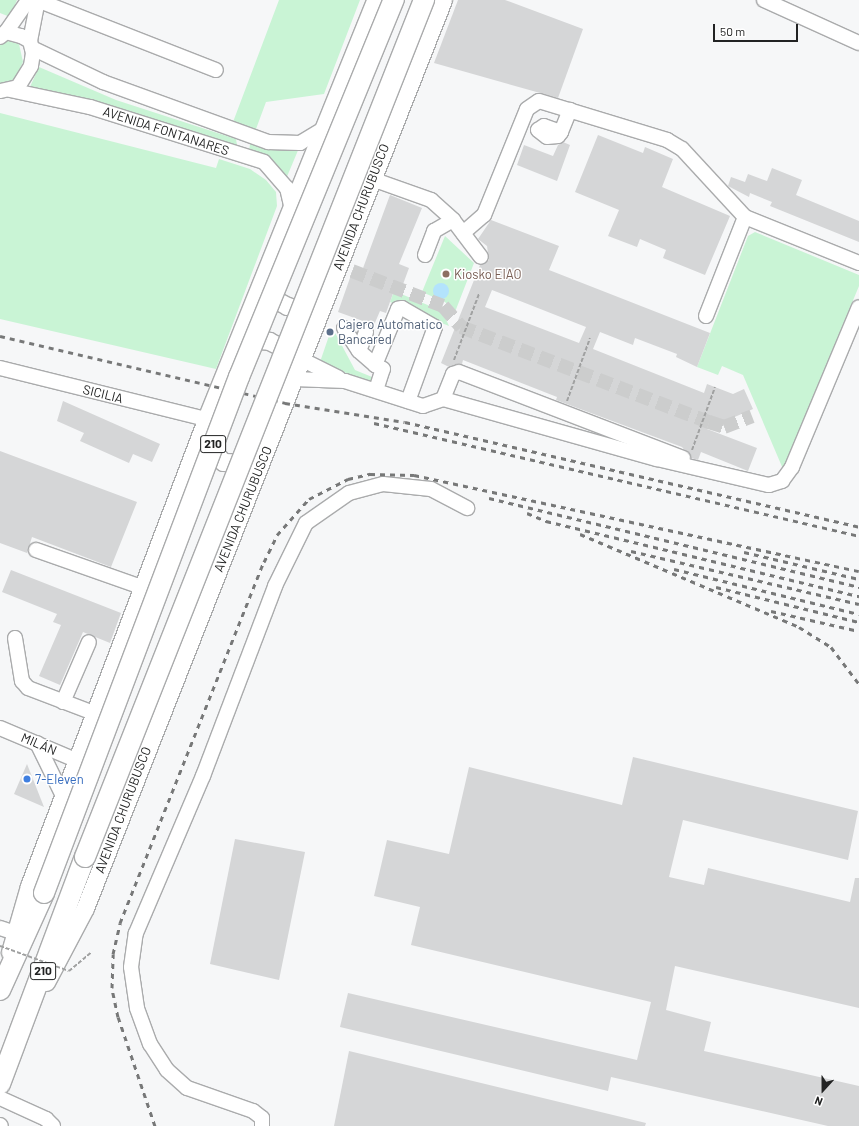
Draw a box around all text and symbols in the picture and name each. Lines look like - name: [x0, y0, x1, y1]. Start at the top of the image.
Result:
- scale bar: [715, 16, 800, 42]
- text: 50 m: [720, 24, 745, 38]
- street label: AVENIDA FONTANARES: [101, 103, 231, 159]
- street label: AVENIDA CHURUBUSCO: [330, 142, 392, 272]
- place label: Kiosko EIAO: [454, 266, 522, 282]
- marker: Kiosko EIAO: [441, 269, 451, 279]
- place label: Cajero Automatico Bancared: [338, 317, 443, 348]
- marker: Cajero Automatico Bancared: [325, 327, 335, 337]
- street label: SICILIA: [81, 381, 125, 407]
- road number: 210: [200, 434, 226, 454]
- street label: AVENIDA CHURUBUSCO: [211, 444, 275, 574]
- street label: MILÁN: [19, 730, 59, 758]
- street label: AVENIDA CHURUBUSCO: [92, 745, 154, 875]
- place label: 7-Eleven: [35, 771, 84, 787]
- marker: 7-Eleven: [22, 774, 32, 784]
- road number: 210: [30, 961, 56, 981]
- north arrow: [803, 1070, 843, 1110]
- text: N: [813, 1094, 824, 1109]

